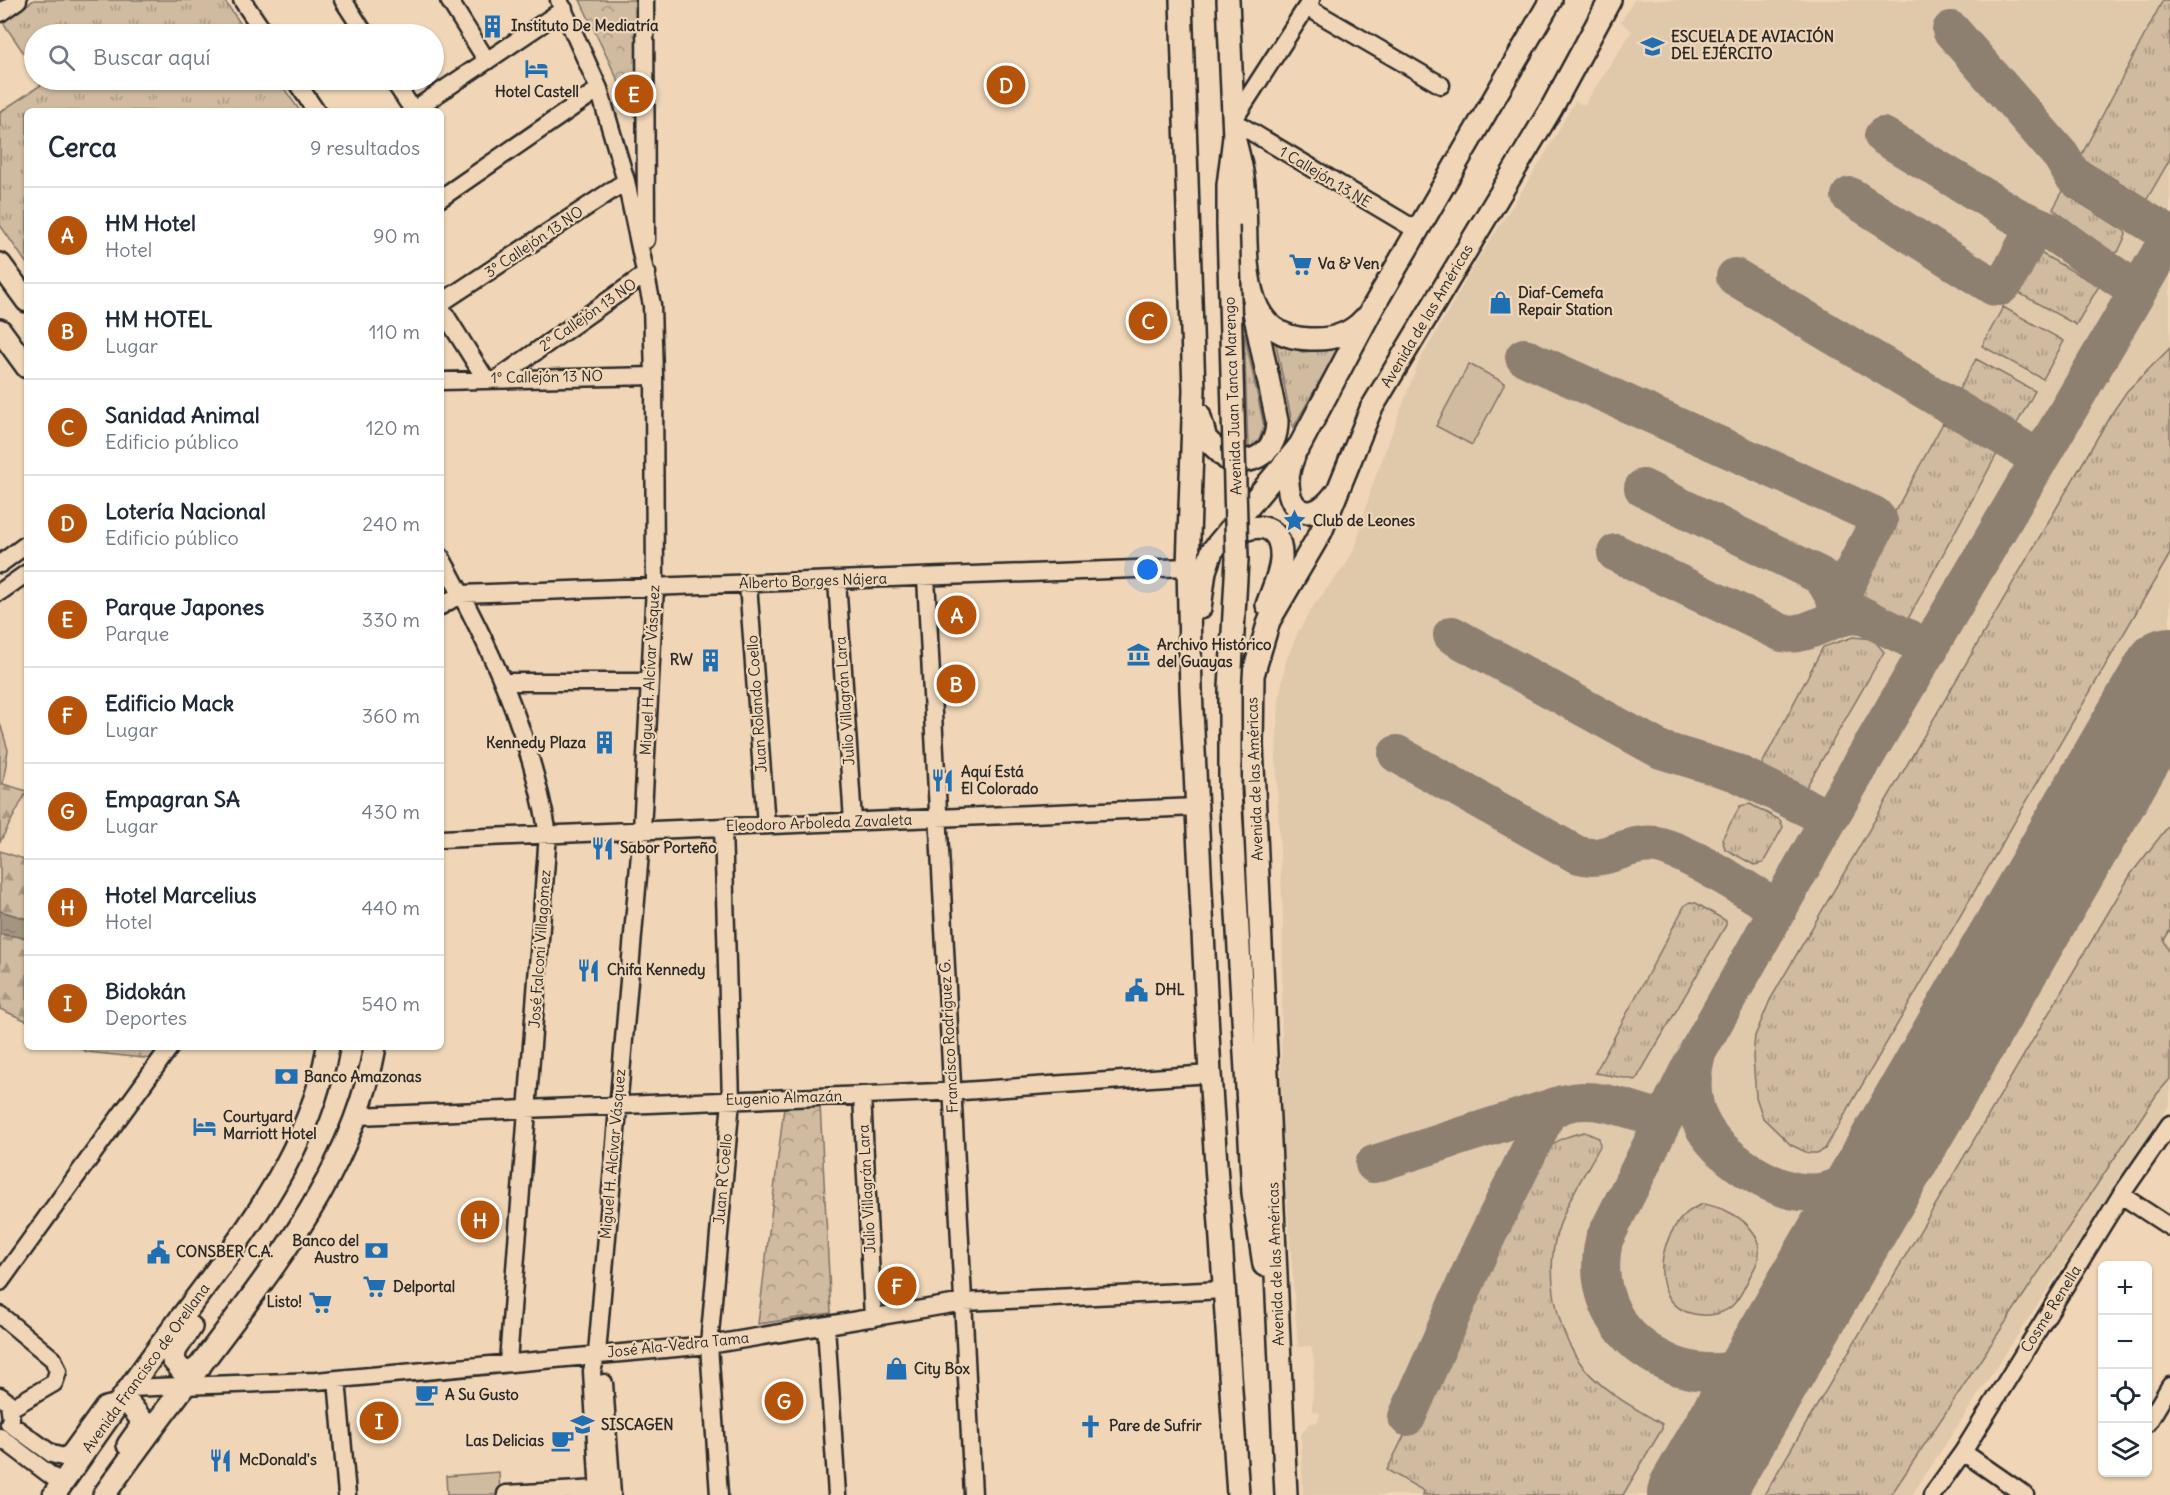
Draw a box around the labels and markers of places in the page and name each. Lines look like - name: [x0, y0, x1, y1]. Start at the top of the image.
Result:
- building icon: Instituto De Mediatría: [480, 13, 506, 39]
- place label: Instituto De Mediatría: [511, 16, 659, 35]
- place label: ESCUELA DE AVIACIÓN DEL EJÉRCITO: [1671, 26, 1834, 63]
- school or university icon: ESCUELA DE AVIACIÓN DEL EJÉRCITO: [1640, 33, 1666, 59]
- hotel icon: Hotel Castell: [524, 55, 550, 81]
- pin: D: [986, 62, 1026, 107]
- pin: E: [614, 72, 654, 116]
- place label: Hotel Castell: [495, 82, 579, 101]
- supermarket icon: Va & Ven: [1287, 251, 1313, 277]
- place label: Va & Ven: [1318, 254, 1380, 273]
- place label: Diaf-Cemefa Repair Station: [1518, 283, 1613, 320]
- shop icon: Diaf-Cemefa Repair Station: [1487, 289, 1513, 315]
- pin: C: [1128, 298, 1168, 344]
- place icon: Club de Leones: [1282, 508, 1308, 534]
- place label: Club de Leones: [1313, 511, 1415, 530]
- pin: A: [938, 592, 976, 638]
- place label: Archivo Histórico del Guayas: [1157, 635, 1272, 672]
- museum icon: Archivo Histórico del Guayas: [1126, 641, 1152, 667]
- building icon: RW: [698, 647, 724, 673]
- place label: RW: [670, 650, 693, 669]
- pin: B: [936, 662, 976, 706]
- building icon: Kennedy Plaza: [591, 730, 617, 756]
- place label: Kennedy Plaza: [486, 733, 586, 753]
- place label: Aquí Está El Colorado: [961, 762, 1039, 798]
- restaurant icon: Aquí Está El Colorado: [930, 768, 956, 794]
- restaurant icon: Sabor Porteño: [589, 835, 615, 861]
- place label: Sabor Porteño: [620, 838, 717, 857]
- restaurant icon: Chifa Kennedy: [576, 957, 602, 983]
- place label: Chifa Kennedy: [607, 960, 706, 980]
- public building icon: DHL: [1124, 977, 1150, 1003]
- place label: DHL: [1155, 980, 1185, 999]
- bank icon: Banco Amazonas: [273, 1064, 299, 1090]
- place label: Banco Amazonas: [304, 1067, 422, 1086]
- place label: Courtyard Marriott Hotel: [223, 1107, 317, 1143]
- hotel icon: Courtyard Marriott Hotel: [192, 1113, 218, 1139]
- pin: H: [460, 1198, 500, 1242]
- place label: Banco del Austro: [292, 1231, 360, 1267]
- bank icon: Banco del Austro: [364, 1237, 390, 1263]
- public building icon: CONSBER C.A.: [145, 1239, 171, 1265]
- place label: CONSBER C.A.: [176, 1242, 273, 1261]
- pin: F: [878, 1264, 916, 1308]
- supermarket icon: Delportal: [362, 1274, 388, 1300]
- place label: Delportal: [393, 1277, 455, 1297]
- supermarket icon: Listo!: [307, 1289, 333, 1315]
- place label: Listo!: [267, 1292, 302, 1311]
- shop icon: City Box: [883, 1356, 909, 1382]
- place label: City Box: [914, 1359, 970, 1379]
- pin: G: [764, 1378, 804, 1424]
- cafe icon: A Su Gusto: [414, 1382, 440, 1408]
- place label: A Su Gusto: [445, 1385, 519, 1404]
- pin: I: [360, 1398, 398, 1444]
- school or university icon: SISCAGEN: [570, 1412, 596, 1438]
- church icon: Pare de Sufrir: [1078, 1413, 1104, 1439]
- place label: SISCAGEN: [601, 1415, 674, 1434]
- place label: Pare de Sufrir: [1109, 1416, 1202, 1435]
- cafe icon: Las Delicias: [549, 1428, 575, 1454]
- place label: Las Delicias: [465, 1431, 544, 1450]
- restaurant icon: McDonald's: [208, 1447, 234, 1473]
- place label: McDonald's: [239, 1450, 317, 1469]

